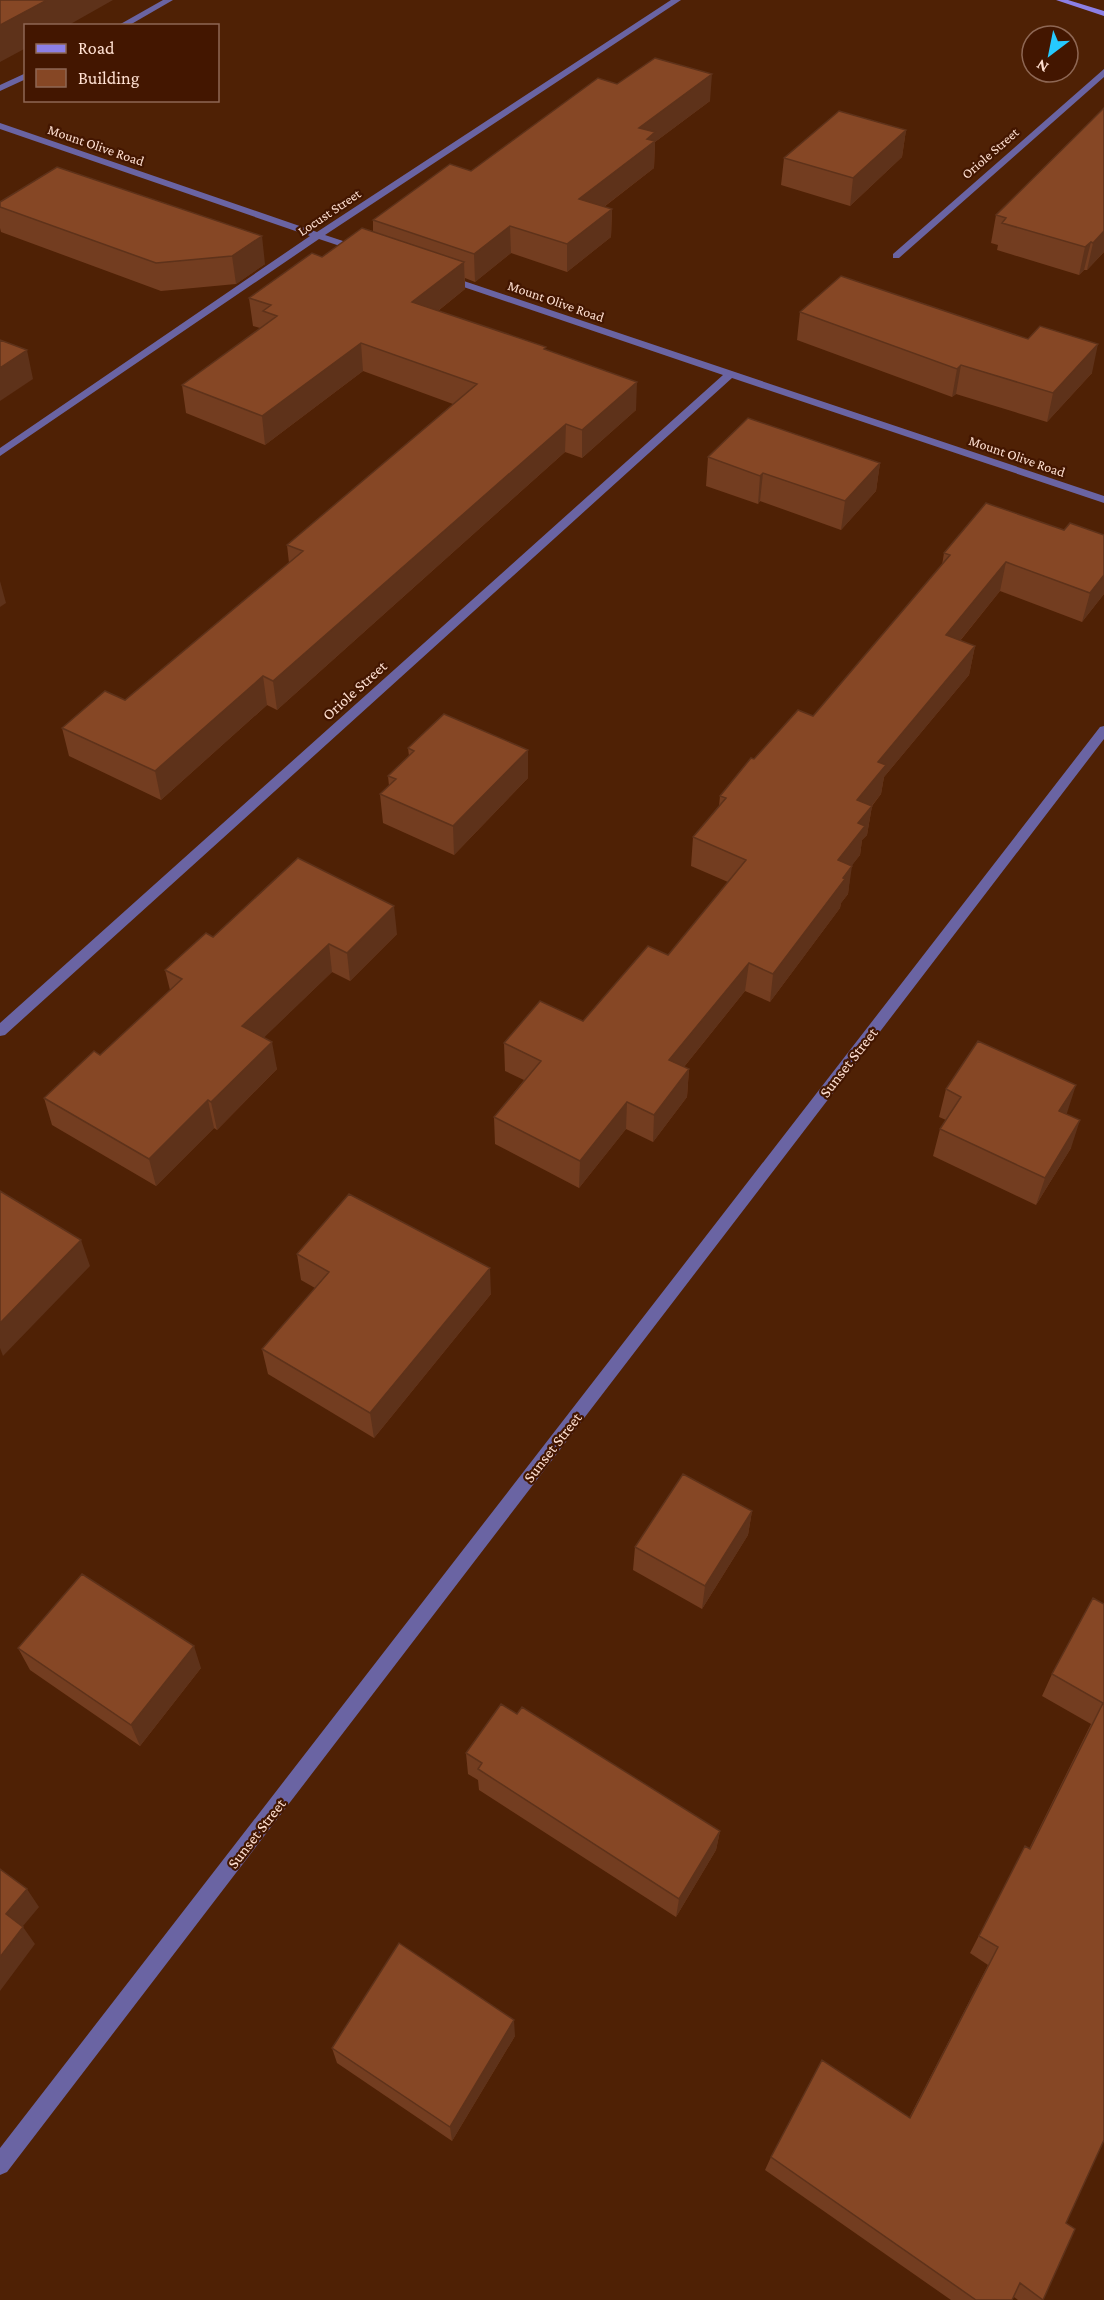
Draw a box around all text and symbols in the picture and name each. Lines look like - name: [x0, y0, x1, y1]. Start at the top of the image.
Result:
- legend: [24, 24, 219, 102]
- north arrow: [1020, 24, 1080, 84]
- text: Road: [78, 38, 115, 58]
- text: N: [1033, 56, 1051, 76]
- text: Building: [78, 68, 140, 88]
- street label: Mount Olive Road: [46, 121, 147, 169]
- street label: Oriole Street: [958, 124, 1022, 182]
- street label: Locust Street: [294, 185, 364, 239]
- street label: Mount Olive Road: [506, 277, 607, 325]
- street label: Mount Olive Road: [967, 432, 1068, 480]
- street label: Oriole Street: [319, 657, 390, 724]
- street label: Sunset Street: [816, 1024, 881, 1101]
- street label: Sunset Street: [520, 1409, 585, 1486]
- street label: Sunset Street: [224, 1795, 289, 1872]

